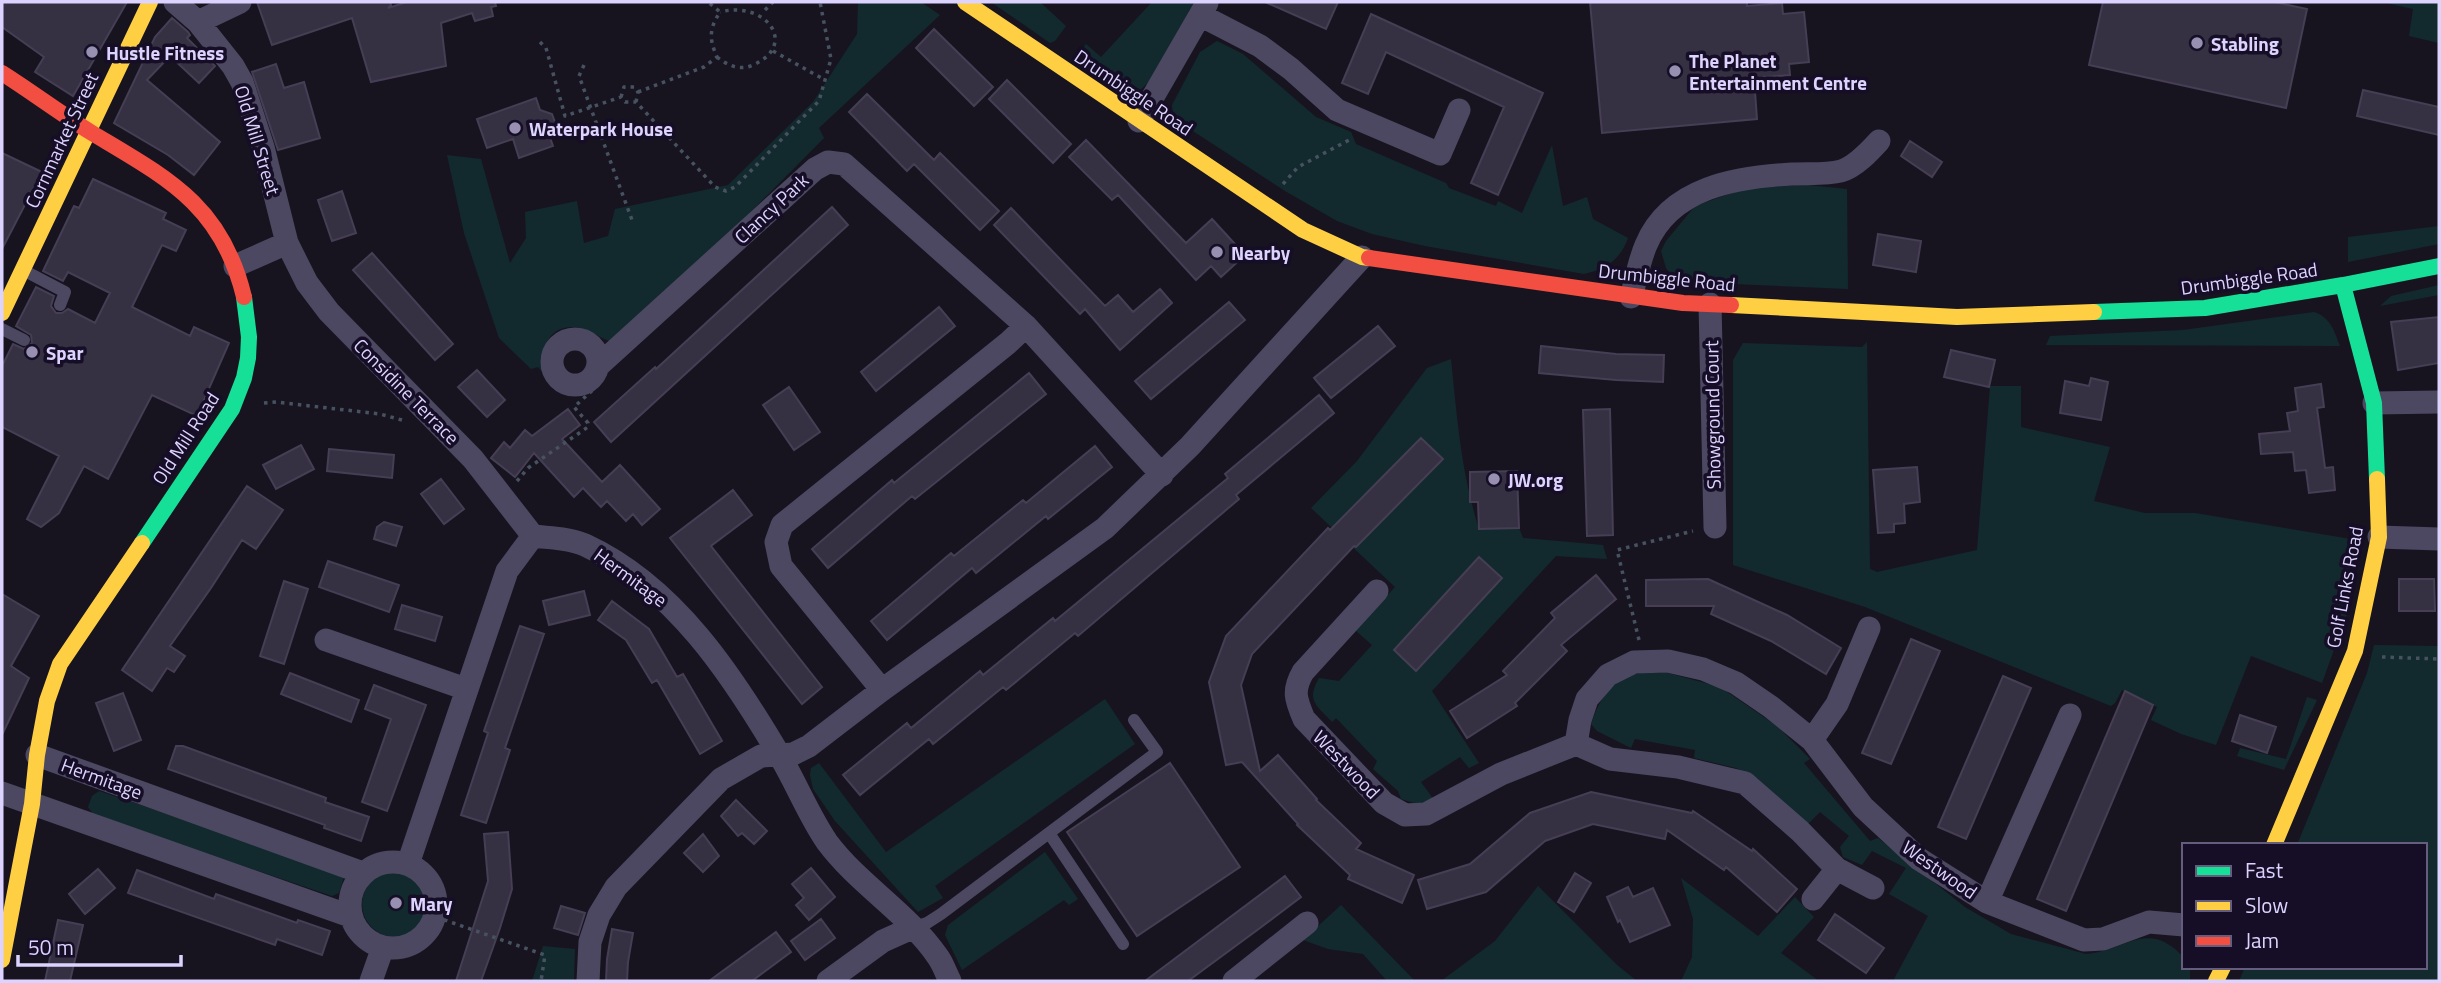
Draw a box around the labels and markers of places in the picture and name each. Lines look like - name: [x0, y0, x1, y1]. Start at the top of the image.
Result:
- place label: Stabling: [2211, 29, 2279, 58]
- marker: Stabling: [2189, 35, 2205, 51]
- place label: Hustle Fitness: [106, 38, 224, 67]
- marker: Hustle Fitness: [84, 44, 100, 60]
- place label: The Planet Entertainment Centre: [1689, 46, 1867, 97]
- marker: The Planet Entertainment Centre: [1667, 63, 1683, 79]
- place label: Waterpark House: [529, 114, 673, 143]
- marker: Waterpark House: [507, 120, 523, 136]
- place label: Nearby: [1231, 238, 1291, 267]
- marker: Nearby: [1209, 244, 1225, 260]
- place label: Spar: [46, 338, 83, 367]
- marker: Spar: [24, 344, 40, 360]
- place label: JW.org: [1508, 465, 1563, 494]
- marker: JW.org: [1486, 471, 1502, 487]
- place label: Mary: [410, 889, 453, 918]
- marker: Mary: [388, 895, 404, 911]

